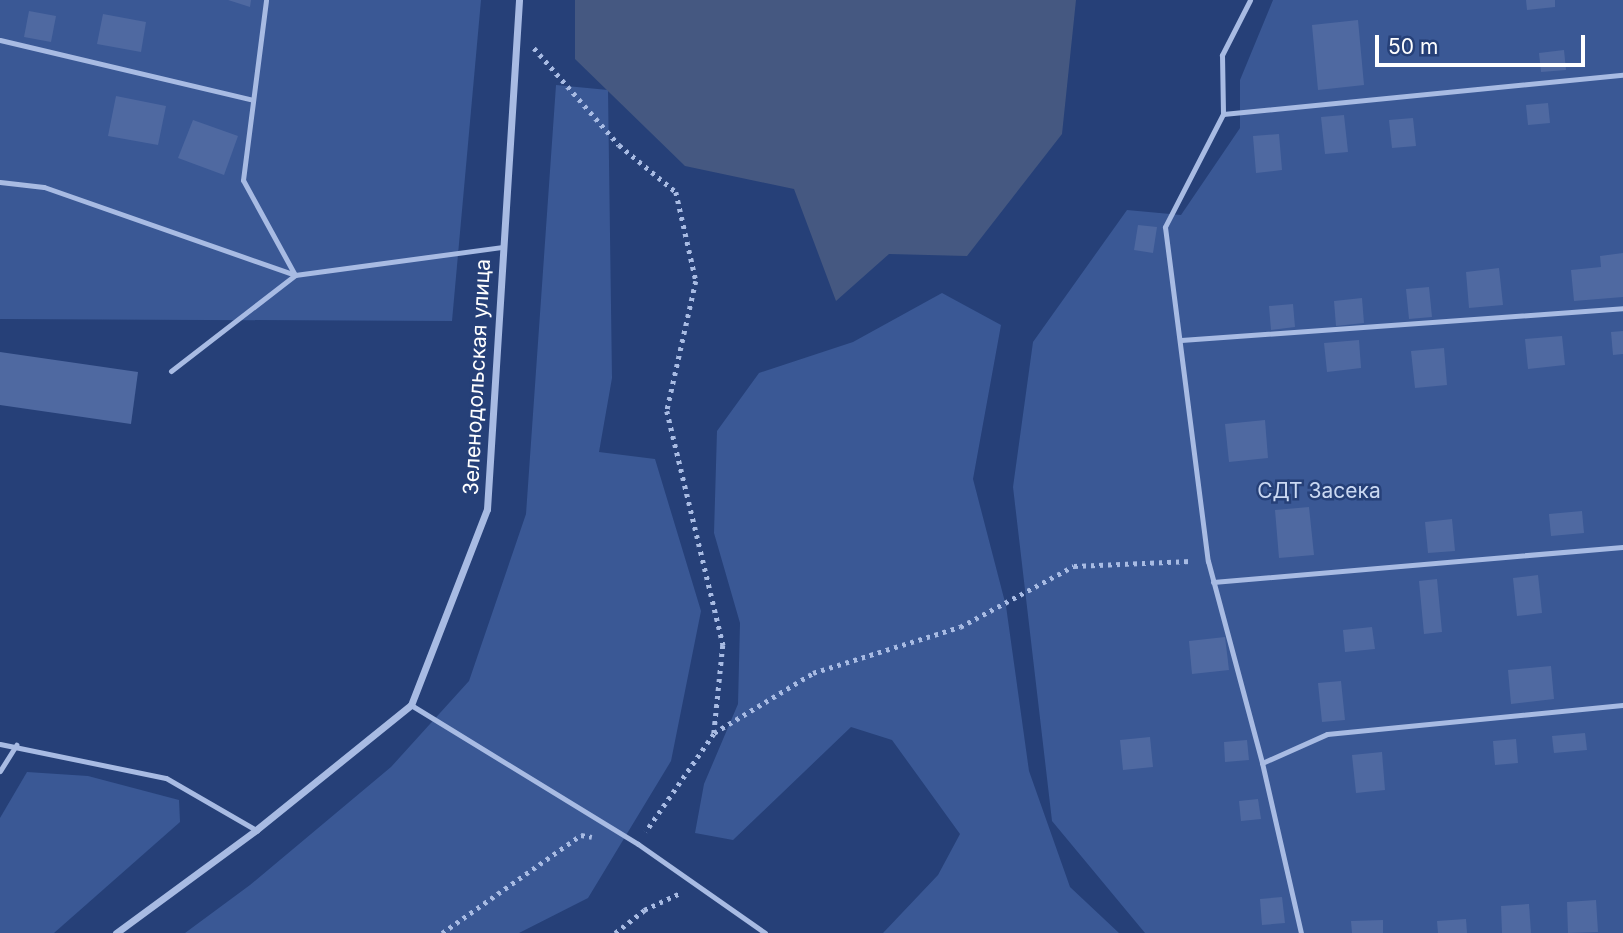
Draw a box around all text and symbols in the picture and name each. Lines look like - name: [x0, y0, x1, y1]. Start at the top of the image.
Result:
- scale bar: [1378, 21, 1588, 65]
- text: 50 m: [1388, 34, 1438, 59]
- street label: Зеленодольская улица: [458, 258, 496, 496]
- park label: СДТ Засека: [1257, 478, 1381, 504]

